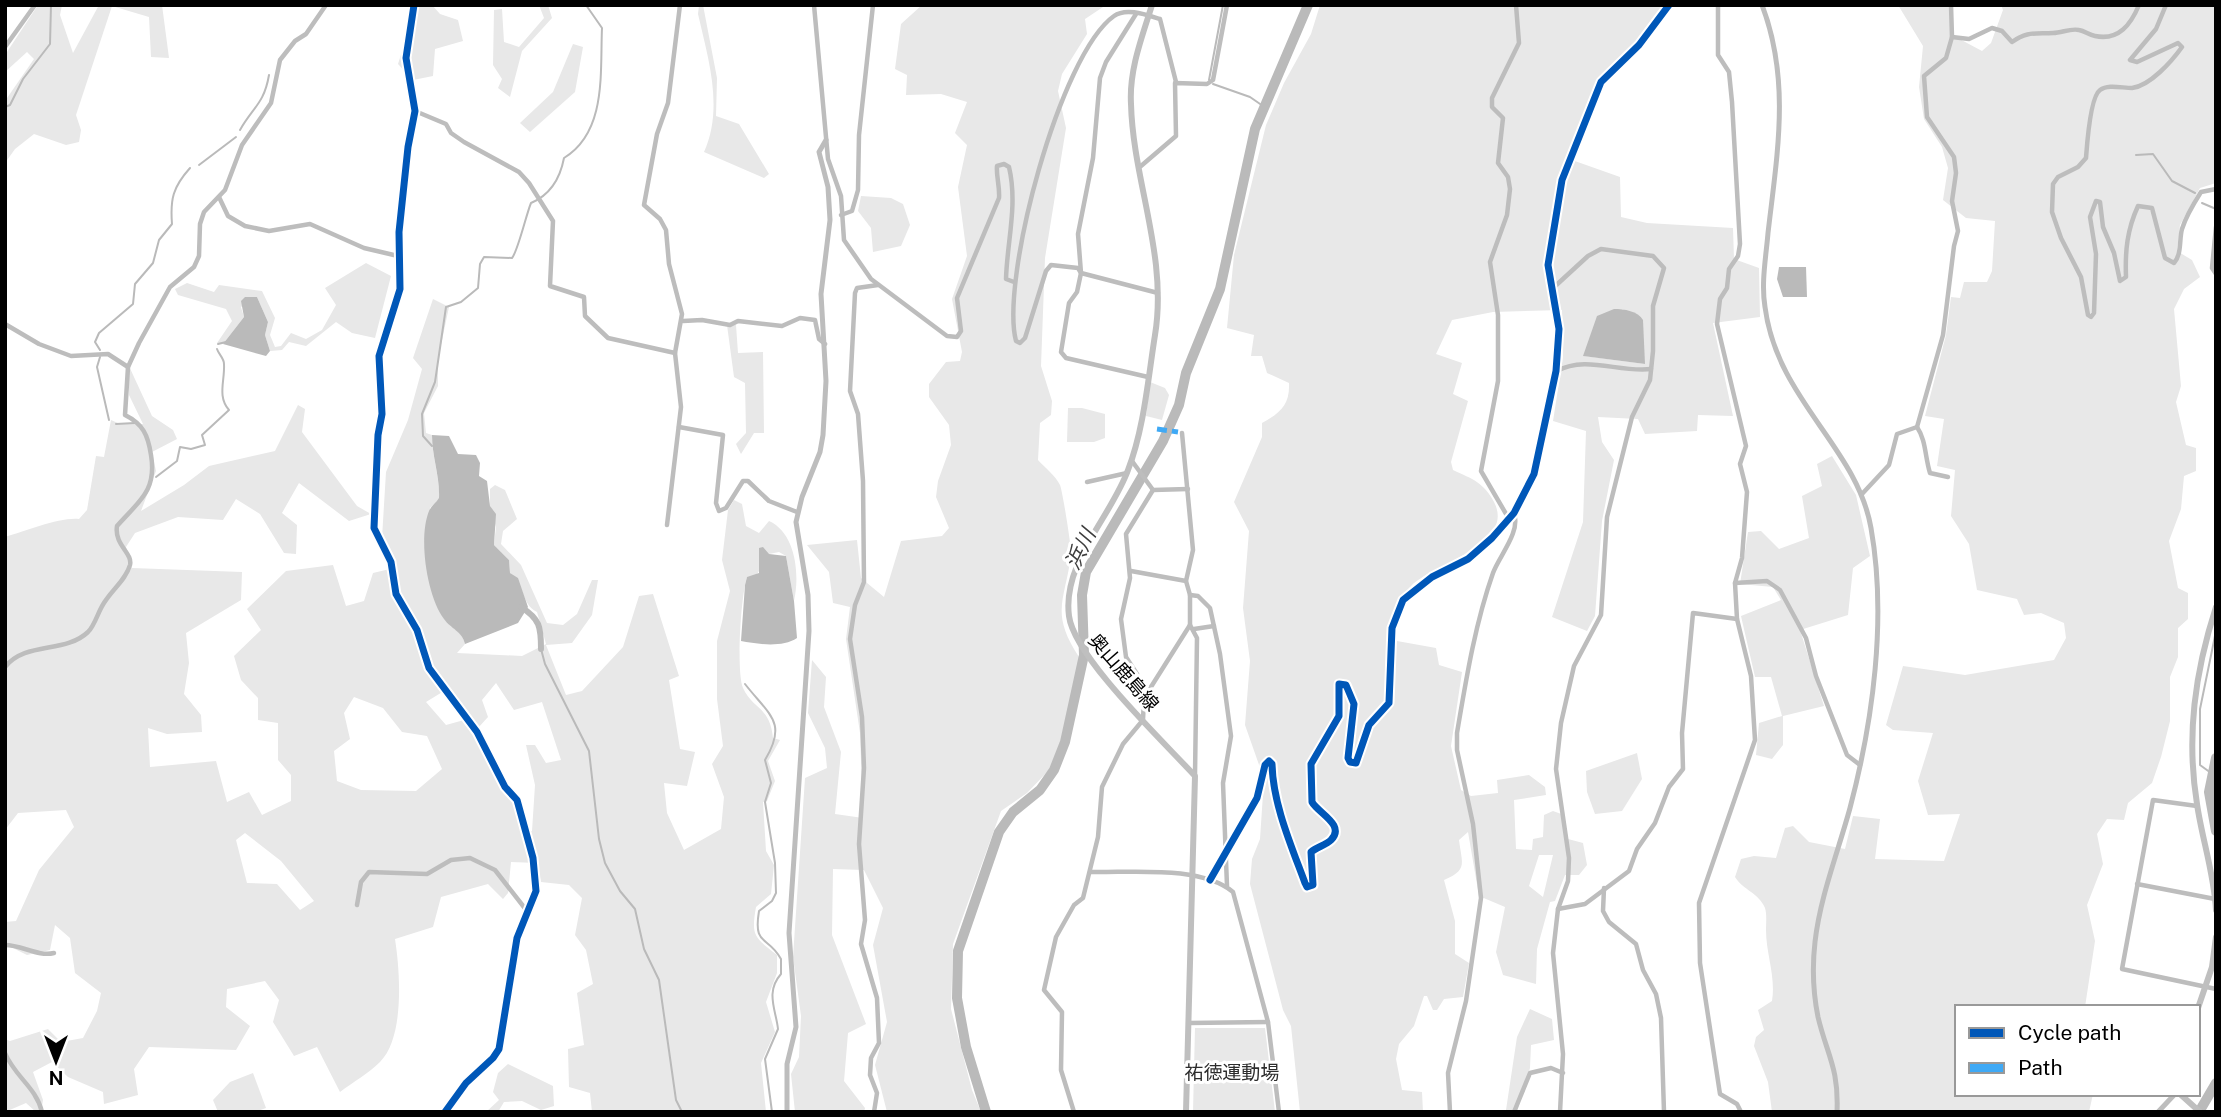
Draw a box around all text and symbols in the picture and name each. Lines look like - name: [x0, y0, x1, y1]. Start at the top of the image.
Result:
- water label: 浜川: [1060, 523, 1101, 573]
- street label: 奥山鹿島線: [1085, 629, 1163, 715]
- legend: [1955, 1005, 2200, 1096]
- text: Cycle path: [2018, 1020, 2121, 1045]
- north arrow: [21, 1026, 91, 1096]
- text: Path: [2018, 1055, 2063, 1080]
- park label: 祐徳運動場: [1184, 1061, 1280, 1083]
- text: N: [49, 1067, 63, 1089]

